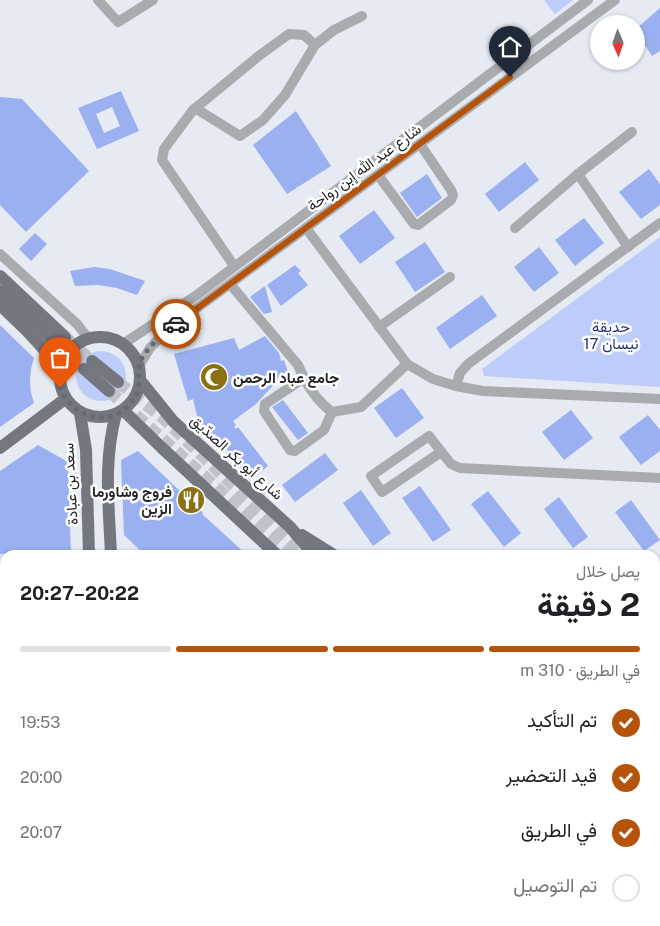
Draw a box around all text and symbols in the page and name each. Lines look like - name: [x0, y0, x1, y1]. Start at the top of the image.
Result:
- north arrow: [590, 15, 645, 70]
- map controls: [590, 15, 645, 70]
- pin: [489, 26, 531, 77]
- icon: home: [496, 33, 524, 61]
- street label: شارع عبد الله إبن رواحة: [304, 120, 426, 216]
- courier: [151, 299, 201, 349]
- icon: car: [162, 310, 190, 338]
- park label: حديقة 17 نيسان: [583, 318, 639, 353]
- pin: [39, 337, 81, 388]
- icon: bag: [46, 344, 74, 372]
- mosque icon: جامع عباد الرحمن: [199, 362, 229, 392]
- place label: جامع عباد الرحمن: [233, 369, 339, 388]
- street label: شارع أبو بكر الصدّيق: [185, 411, 287, 505]
- street label: سعد بن عبادة: [59, 442, 83, 525]
- place label: فروج وشاورما الزين: [92, 483, 172, 518]
- restaurant icon: فروج وشاورما الزين: [176, 485, 206, 515]
- text: يصل خلال: [576, 562, 640, 581]
- text: 20:22–20:27: [20, 582, 139, 604]
- text: 2 دقيقة: [537, 586, 640, 623]
- text: في الطريق · 310 m: [520, 661, 640, 680]
- text: تم التأكيد: [527, 709, 597, 731]
- icon: check: [612, 709, 640, 737]
- text: 19:53: [20, 713, 60, 732]
- text: قيد التحضير: [506, 764, 597, 786]
- icon: check: [612, 764, 640, 792]
- text: 20:00: [20, 768, 62, 787]
- text: في الطريق: [521, 819, 597, 841]
- icon: check: [612, 819, 640, 847]
- text: 20:07: [20, 823, 62, 842]
- text: تم التوصيل: [513, 874, 597, 896]

